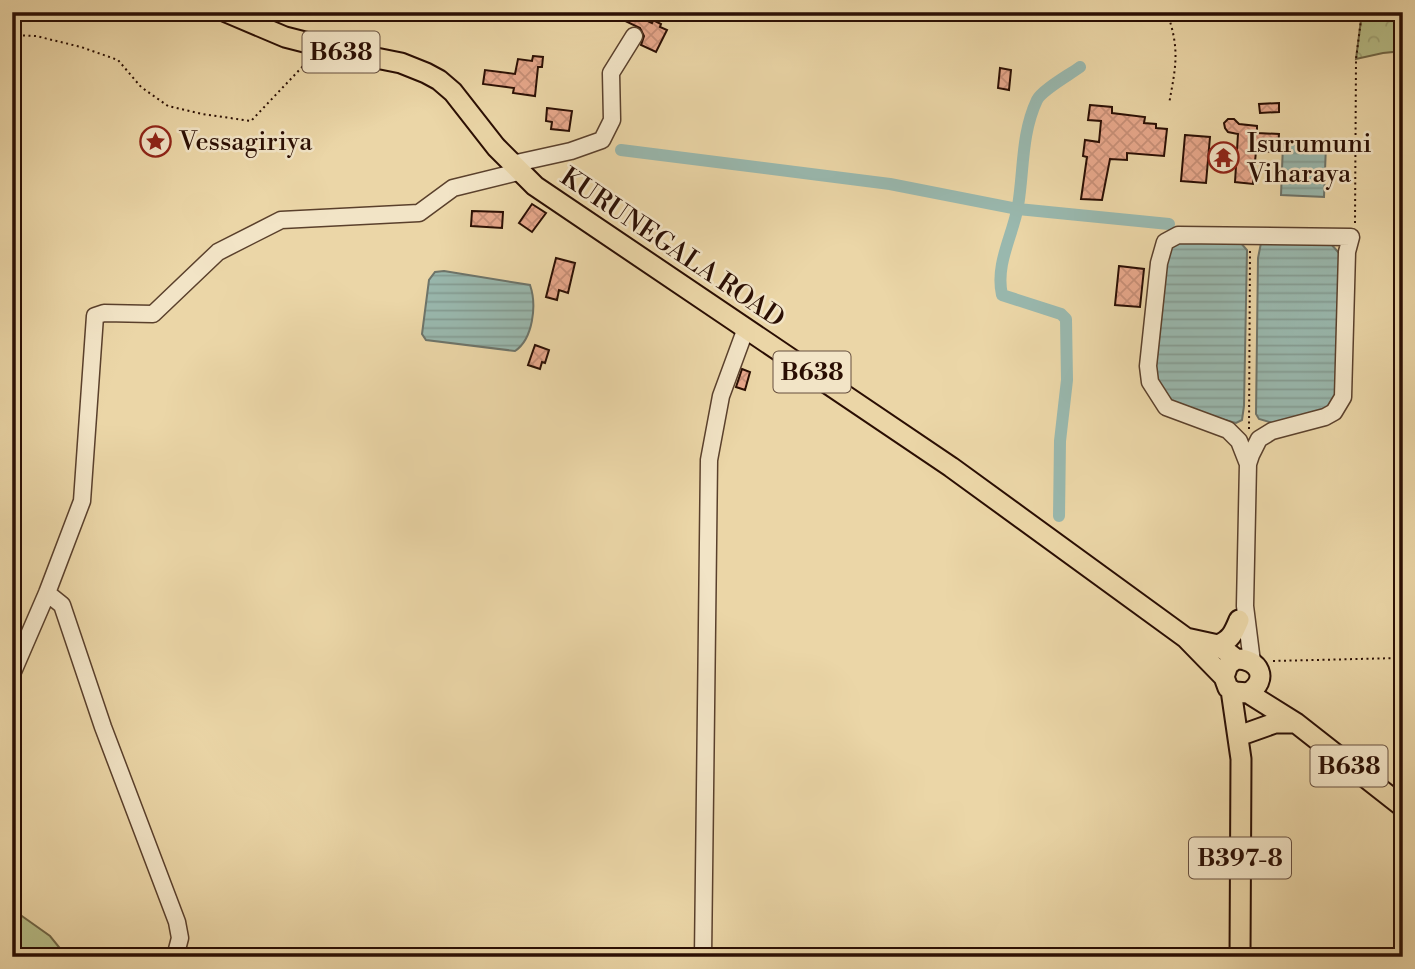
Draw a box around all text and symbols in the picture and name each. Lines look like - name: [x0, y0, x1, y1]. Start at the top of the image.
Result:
- road number: B638: [302, 32, 380, 72]
- place icon: Vessagiriya: [139, 124, 173, 158]
- place label: Vessagiriya: [178, 126, 313, 158]
- place label: Isurumuni Viharaya: [1246, 128, 1372, 190]
- temple icon: Isurumuni Viharaya: [1207, 141, 1241, 175]
- street label: KURUNEGALA ROAD: [554, 161, 791, 335]
- road number: B638: [774, 352, 850, 393]
- road number: B638: [1310, 746, 1388, 786]
- road number: B397-8: [1189, 838, 1291, 878]

